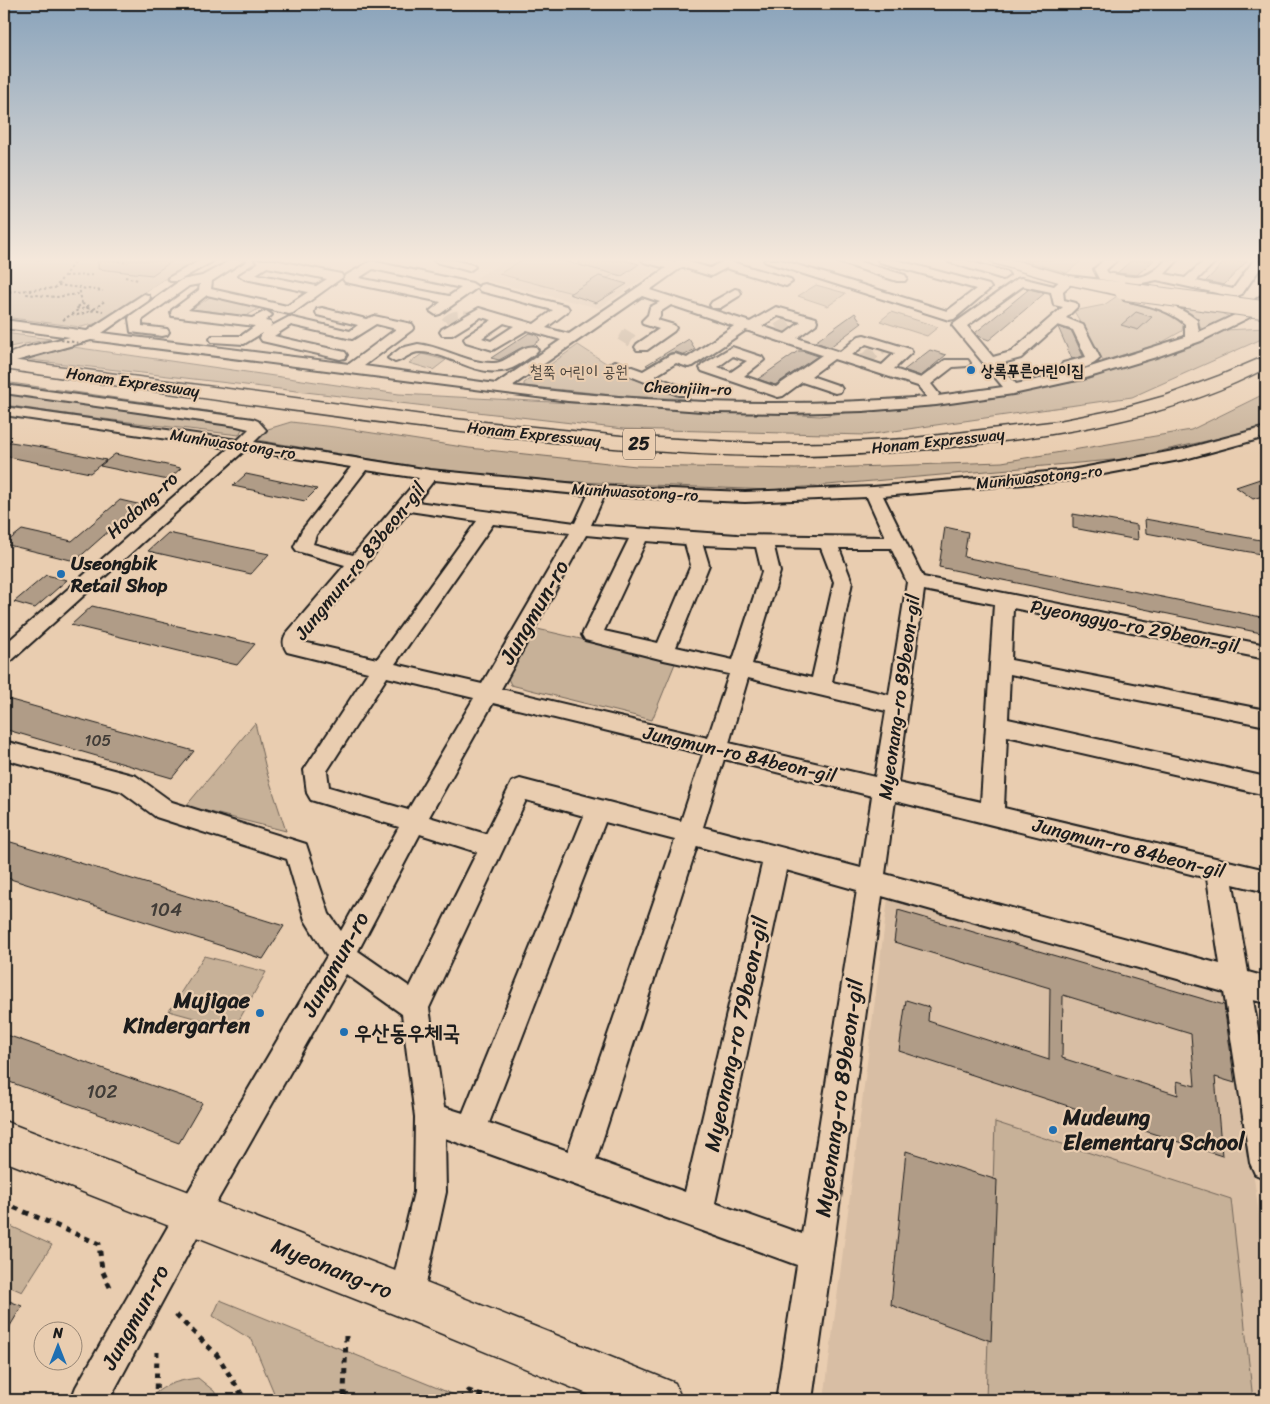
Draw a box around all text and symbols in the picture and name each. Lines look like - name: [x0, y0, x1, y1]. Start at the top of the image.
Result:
- place label: 상록푸른어린이집: [981, 356, 1084, 385]
- park label: 철쭉 어린이 공원: [530, 357, 628, 386]
- street label: Honam Expressway: [65, 358, 202, 406]
- marker: 상록푸른어린이집: [965, 364, 977, 376]
- street label: Cheonjiin-ro: [644, 372, 732, 404]
- street label: Honam Expressway: [466, 413, 603, 456]
- street label: Honam Expressway: [870, 419, 1007, 462]
- street label: Munhwasotong-ro: [168, 420, 298, 468]
- road number: 25: [623, 428, 655, 459]
- street label: Munhwasotong-ro: [974, 456, 1104, 498]
- street label: Hodong-ro: [98, 463, 186, 547]
- street label: Jungmun-ro 83beon-gil: [285, 474, 435, 648]
- street label: Munhwasotong-ro: [571, 474, 699, 510]
- place label: Useongbik Retail Shop: [70, 547, 168, 602]
- street label: Jungmun-ro: [488, 552, 580, 673]
- marker: Useongbik Retail Shop: [55, 568, 67, 580]
- street label: Pyeonggyo-ro 29beon-gil: [1028, 590, 1243, 663]
- street label: Myeonang-ro 89beon-gil: [868, 591, 930, 802]
- street label: Jungmun-ro 84beon-gil: [639, 716, 840, 792]
- house number: 105: [85, 726, 112, 755]
- street label: Jungmun-ro 84beon-gil: [1028, 808, 1229, 888]
- house number: 104: [150, 893, 182, 926]
- street label: Jungmun-ro: [289, 904, 380, 1025]
- street label: Myeonang-ro 79beon-gil: [692, 912, 780, 1155]
- street label: Myeonang-ro 89beon-gil: [803, 976, 875, 1220]
- place label: Mujigae Kindergarten: [123, 981, 251, 1045]
- marker: Mujigae Kindergarten: [254, 1007, 266, 1019]
- place label: 우산동우체국: [354, 1013, 460, 1052]
- marker: 우산동우체국: [338, 1026, 350, 1038]
- house number: 102: [86, 1075, 118, 1108]
- place label: Mudeung Elementary School: [1062, 1098, 1245, 1162]
- marker: Mudeung Elementary School: [1047, 1124, 1059, 1136]
- street label: Myeonang-ro: [265, 1226, 399, 1310]
- street label: Jungmun-ro: [89, 1257, 180, 1378]
- text: N: [52, 1321, 63, 1346]
- north arrow: [32, 1322, 82, 1372]

